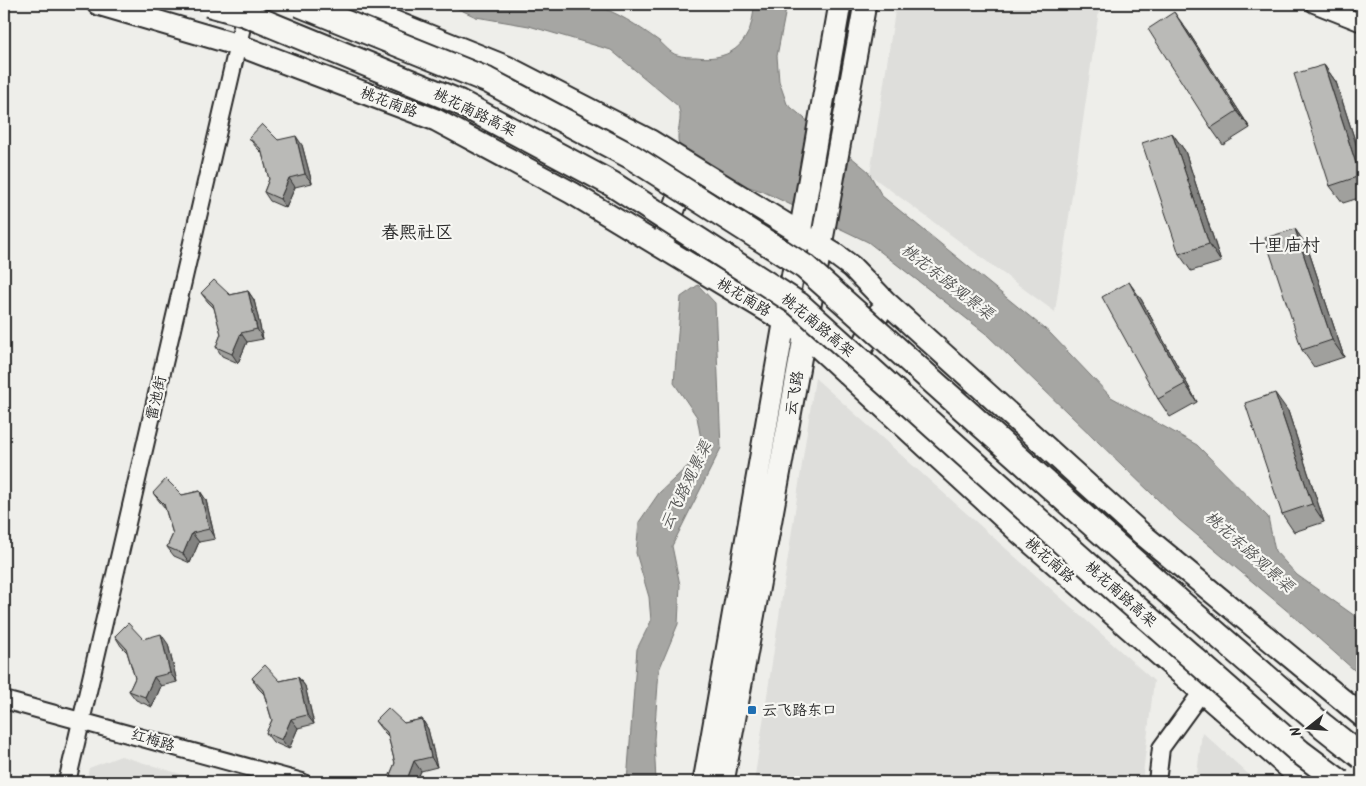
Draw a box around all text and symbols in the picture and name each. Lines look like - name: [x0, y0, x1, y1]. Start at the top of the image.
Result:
- street label: 桃花南路: [356, 81, 421, 125]
- street label: 桃花南路高架: [429, 82, 520, 143]
- district label: 春熙社区: [381, 219, 453, 248]
- district label: 十里庙村: [1248, 232, 1320, 261]
- water label: 桃花东路观景渠: [895, 238, 1000, 328]
- street label: 桃花南路: [712, 272, 775, 324]
- street label: 桃花南路高架: [775, 288, 860, 364]
- street label: 云飞路: [779, 369, 811, 417]
- street label: 雷池街: [140, 374, 174, 423]
- water label: 云飞路观景渠: [654, 435, 719, 534]
- water label: 桃花东路观景渠: [1199, 505, 1300, 600]
- street label: 桃花南路: [1019, 532, 1080, 589]
- street label: 桃花南路高架: [1079, 556, 1162, 634]
- place label: 云飞路东口: [762, 699, 837, 723]
- marker: 云飞路东口: [746, 704, 758, 716]
- north arrow: [1284, 704, 1334, 754]
- street label: 红梅路: [128, 723, 178, 759]
- text: N: [1285, 724, 1308, 739]

